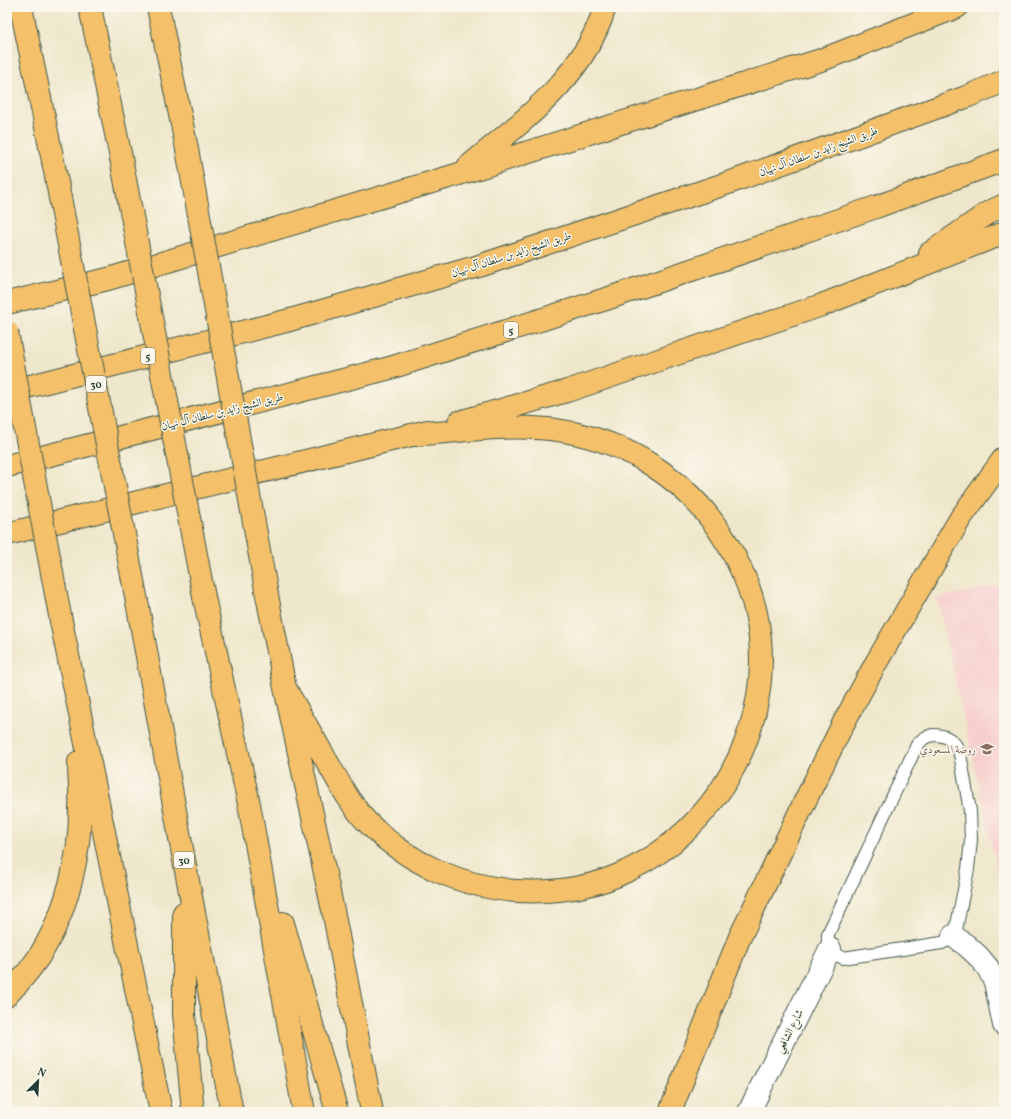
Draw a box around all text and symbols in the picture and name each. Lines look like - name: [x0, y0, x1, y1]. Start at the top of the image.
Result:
- street label: طريق الشيخ زايد بن سلطان آل نهيان: [757, 123, 881, 183]
- street label: طريق الشيخ زايد بن سلطان آل نهيان: [449, 228, 574, 284]
- road number: 5: [504, 322, 518, 338]
- road number: 5: [141, 348, 155, 364]
- road number: 30: [86, 376, 106, 392]
- street label: طريق الشيخ زايد بن سلطان آل نهيان: [159, 389, 285, 437]
- school or university icon: روضة المسعودي: [979, 741, 995, 757]
- place label: روضة المسعودي: [919, 743, 976, 758]
- road number: 30: [174, 852, 194, 868]
- street label: شارع الشافعي: [773, 1007, 810, 1057]
- north arrow: [18, 1061, 58, 1101]
- text: N: [35, 1065, 48, 1082]

